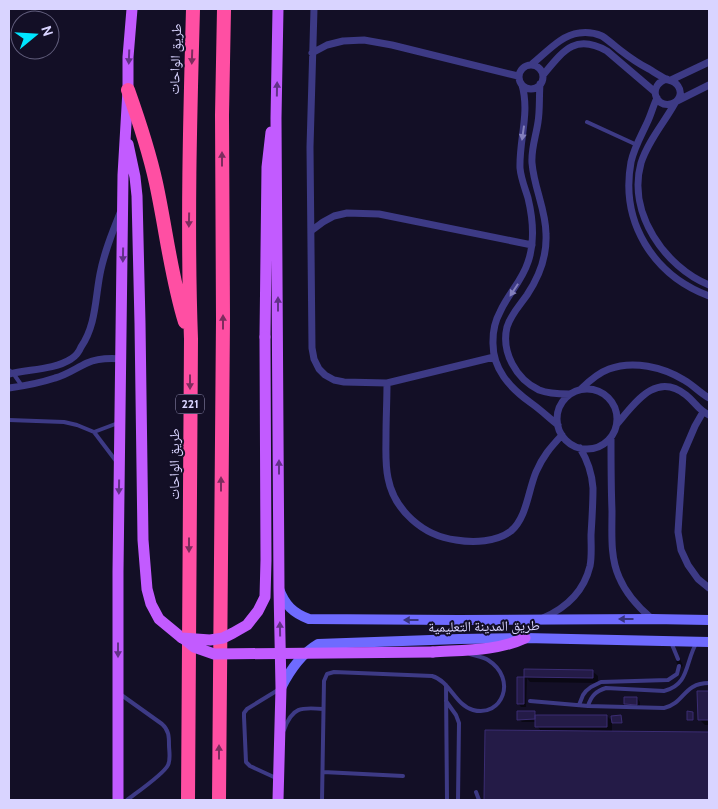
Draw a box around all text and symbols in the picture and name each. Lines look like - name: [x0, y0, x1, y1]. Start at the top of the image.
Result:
- north arrow: [10, 10, 60, 60]
- text: N: [37, 23, 57, 38]
- street label: طريق الواحات: [165, 23, 186, 95]
- one-way arrow: [124, 50, 132, 66]
- one-way arrow: [188, 50, 196, 66]
- one-way arrow: [273, 81, 281, 97]
- one-way arrow: [519, 126, 527, 142]
- one-way arrow: [218, 151, 226, 167]
- one-way arrow: [185, 212, 193, 228]
- one-way arrow: [118, 247, 126, 263]
- one-way arrow: [509, 283, 518, 297]
- one-way arrow: [274, 296, 282, 312]
- one-way arrow: [219, 313, 227, 329]
- one-way arrow: [186, 375, 194, 391]
- road number: 221: [176, 394, 204, 414]
- street label: طريق الواحات: [165, 428, 184, 500]
- one-way arrow: [275, 458, 283, 474]
- one-way arrow: [218, 476, 226, 492]
- one-way arrow: [115, 479, 123, 495]
- one-way arrow: [185, 537, 193, 553]
- one-way arrow: [617, 615, 633, 623]
- one-way arrow: [402, 616, 418, 624]
- street label: طريق المدينة التعليمية: [428, 616, 540, 637]
- one-way arrow: [276, 621, 284, 637]
- one-way arrow: [114, 642, 122, 658]
- one-way arrow: [216, 743, 224, 759]

